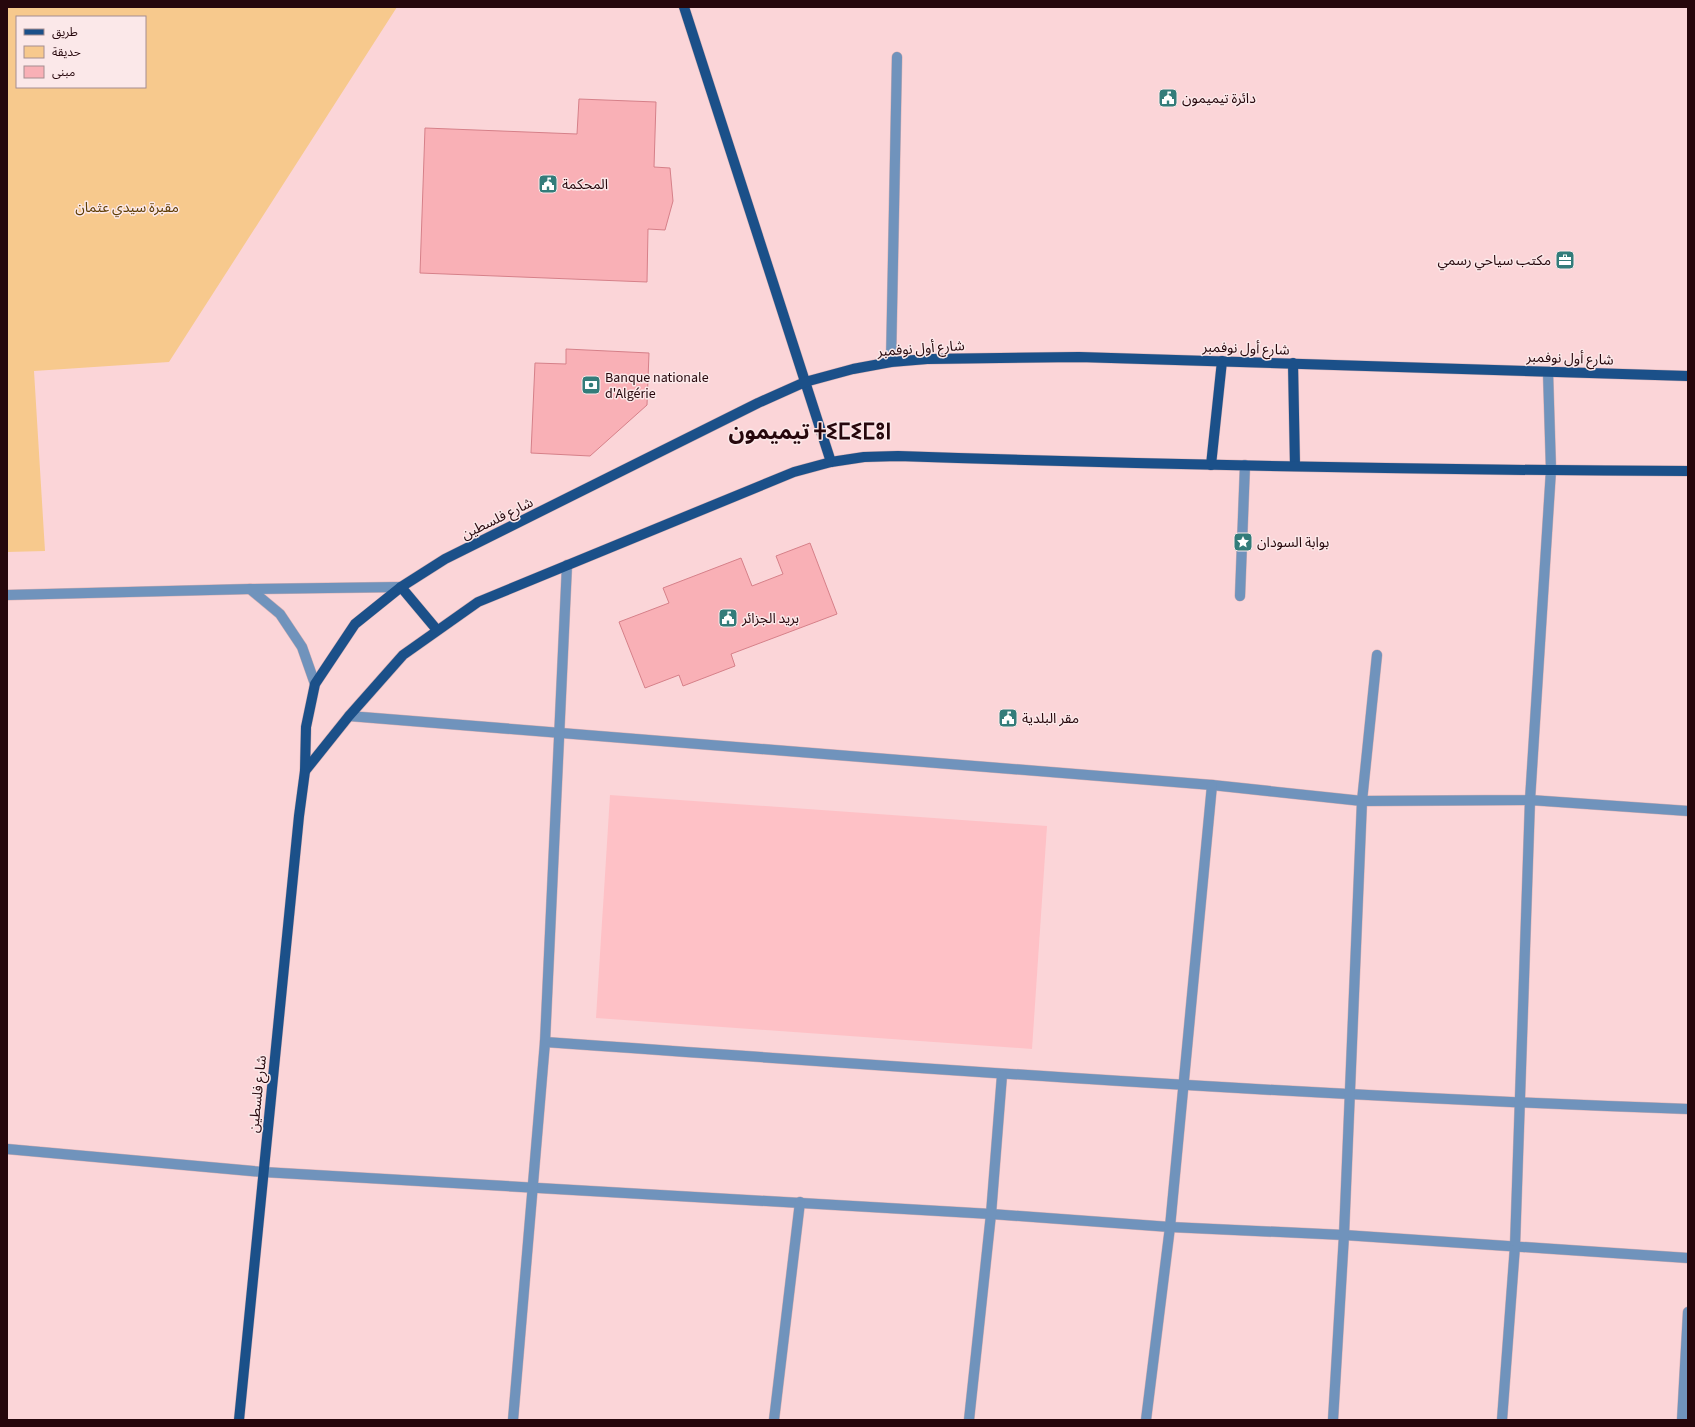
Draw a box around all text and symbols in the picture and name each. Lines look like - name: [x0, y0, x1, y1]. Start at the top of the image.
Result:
- legend: [16, 16, 146, 88]
- text: طريق: [52, 24, 78, 41]
- text: حديقة: [52, 44, 81, 61]
- text: مبنى: [52, 64, 75, 81]
- public building icon: دائرة ﺗﻴﻤﻴﻤﻮن: [1157, 87, 1179, 109]
- place label: دائرة ﺗﻴﻤﻴﻤﻮن: [1182, 89, 1256, 109]
- public building icon: المحكمة: [537, 173, 559, 195]
- place label: المحكمة: [562, 175, 608, 195]
- park label: مقبرة سيدي عثمان: [75, 198, 179, 218]
- office icon: مكتب سياحي رسمي: [1554, 249, 1576, 271]
- place label: مكتب سياحي رسمي: [1438, 251, 1551, 271]
- street label: شارع أول نوفمبر: [876, 336, 965, 362]
- street label: شارع أول نوفمبر: [1201, 337, 1290, 361]
- street label: شارع أول نوفمبر: [1525, 347, 1614, 371]
- place label: Banque nationale d'Algérie: [605, 368, 709, 404]
- bank icon: Banque nationale d'Algérie: [580, 374, 602, 396]
- district label: تيميمون ⵜⵉⵎⵉⵎⵓⵏ: [729, 416, 891, 448]
- street label: شارع فلسطين: [458, 493, 537, 545]
- place icon: بوابة السودان: [1232, 531, 1254, 553]
- place label: بوابة السودان: [1257, 533, 1329, 553]
- public building icon: بريد الجزائر: [717, 607, 739, 629]
- place label: بريد الجزائر: [741, 609, 799, 629]
- public building icon: مقر البلدية: [997, 707, 1019, 729]
- place label: مقر البلدية: [1022, 709, 1079, 729]
- street label: شارع فلسطين: [244, 1054, 272, 1134]

